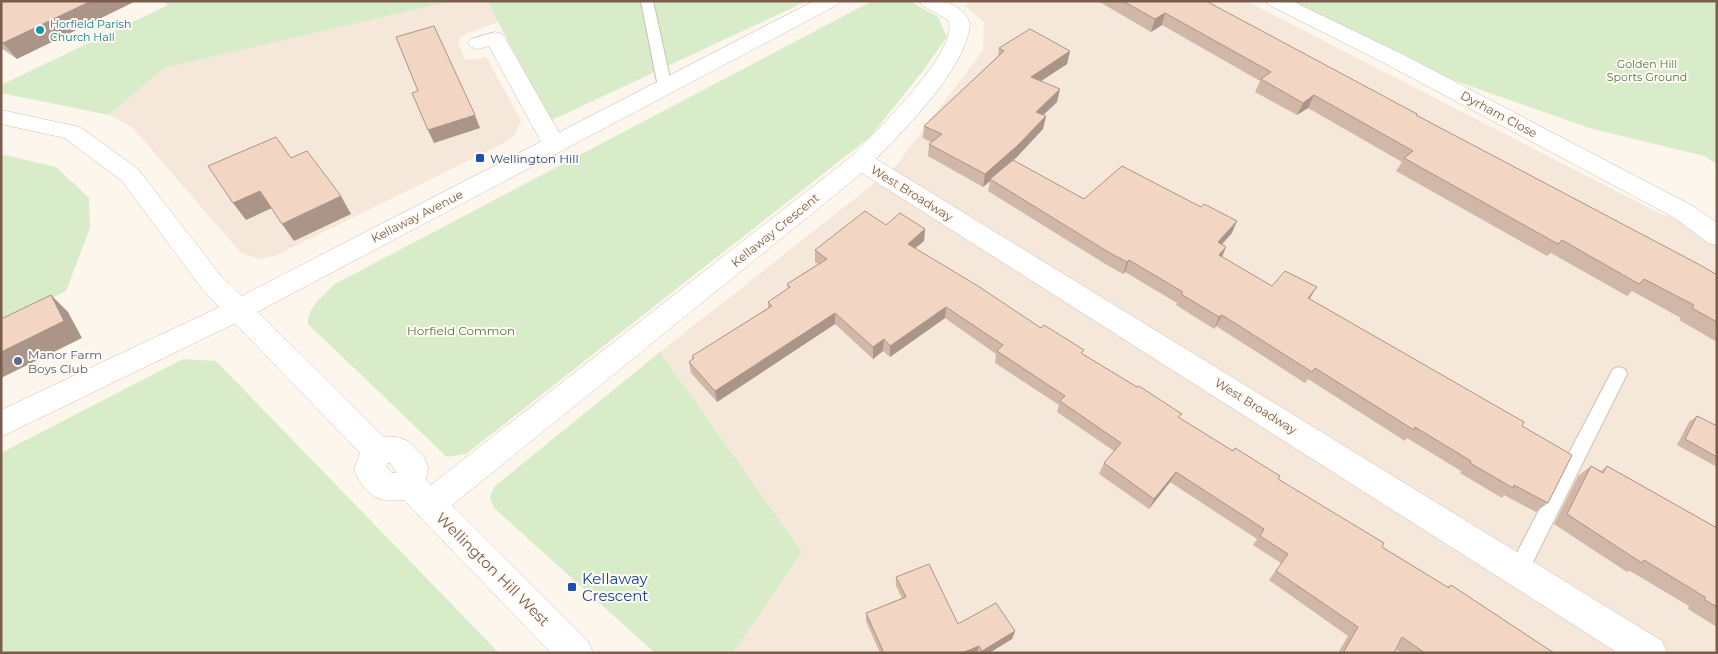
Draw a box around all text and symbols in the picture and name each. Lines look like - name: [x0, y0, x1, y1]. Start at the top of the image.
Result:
- place label: Horfield Parish Church Hall: [50, 17, 131, 44]
- marker: Horfield Parish Church Hall: [34, 24, 46, 36]
- park label: Golden Hill Sports Ground: [1607, 57, 1687, 84]
- street label: Dyrham Close: [1458, 88, 1540, 140]
- place label: Wellington Hill: [490, 151, 579, 166]
- marker: Wellington Hill: [474, 152, 486, 164]
- street label: West Broadway: [868, 162, 956, 224]
- street label: Kellaway Avenue: [369, 186, 465, 246]
- street label: Kellaway Crescent: [728, 190, 822, 270]
- park label: Horfield Common: [407, 323, 515, 338]
- place label: Manor Farm Boys Club: [28, 347, 102, 376]
- marker: Manor Farm Boys Club: [12, 355, 24, 367]
- street label: West Broadway: [1212, 375, 1300, 437]
- street label: Wellington Hill West: [432, 508, 554, 630]
- place label: Kellaway Crescent: [582, 569, 649, 605]
- marker: Kellaway Crescent: [566, 581, 578, 593]

